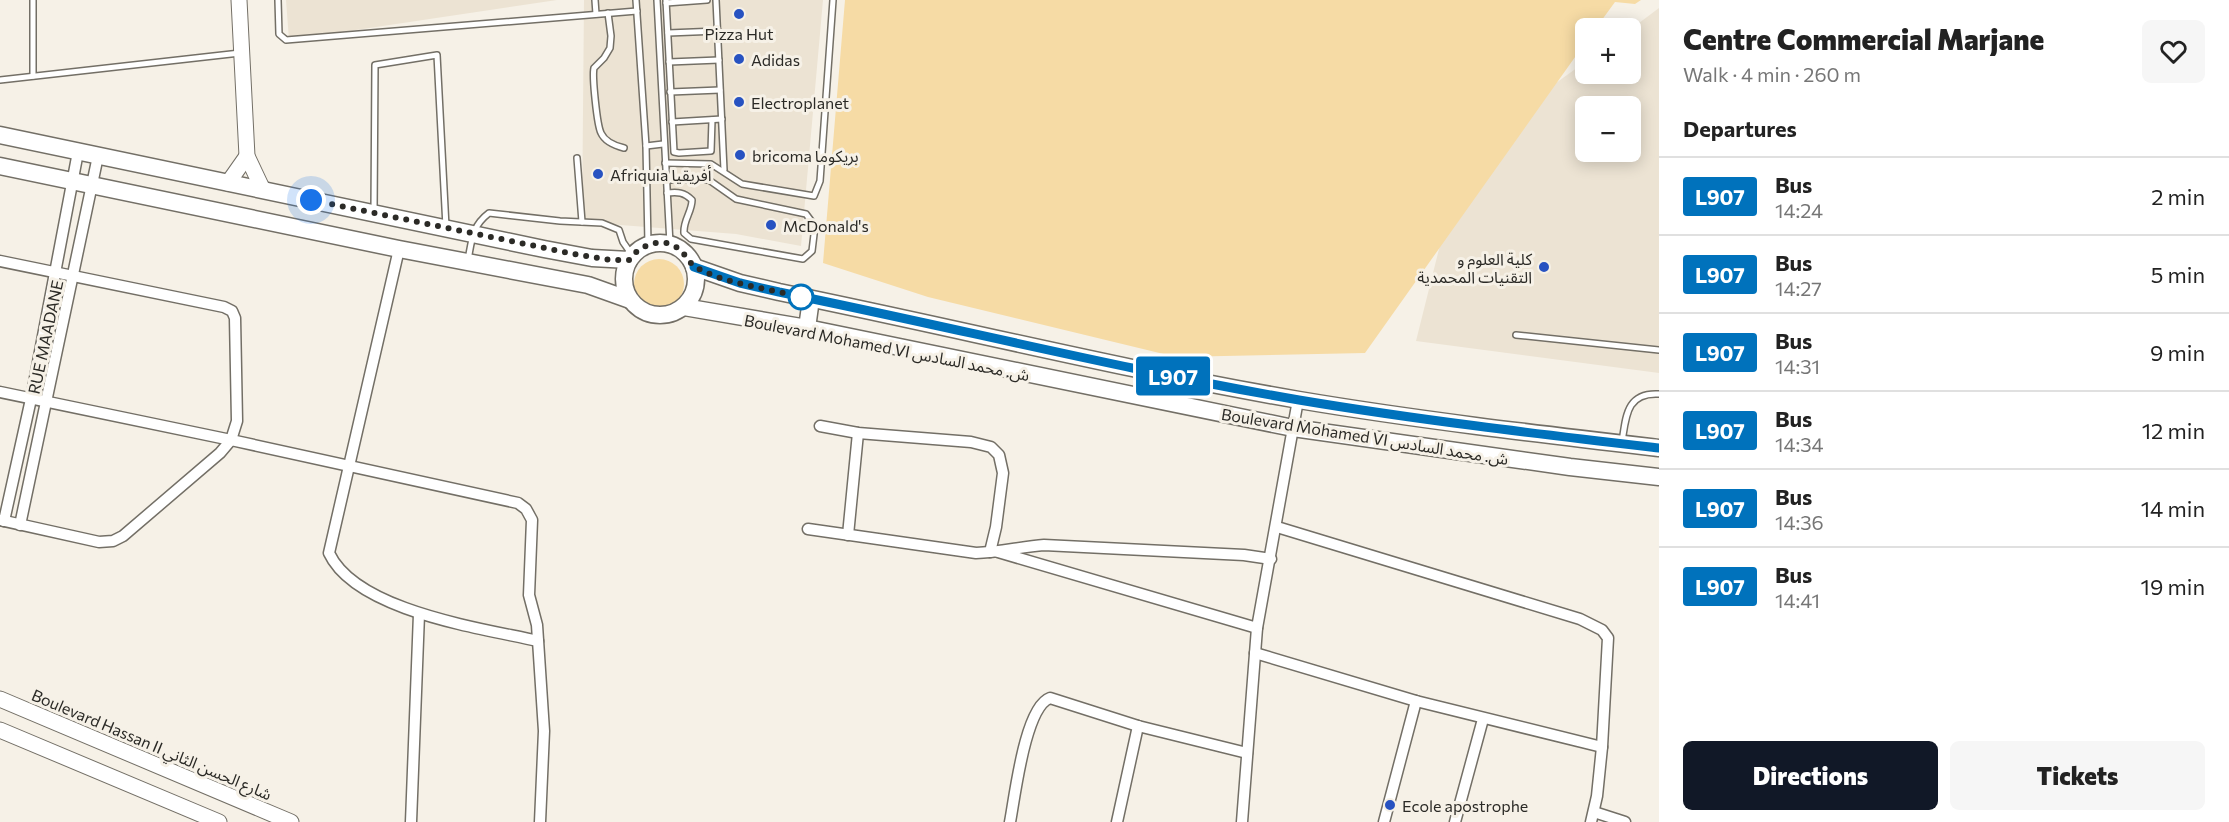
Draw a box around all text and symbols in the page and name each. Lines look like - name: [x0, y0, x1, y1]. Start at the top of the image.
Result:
- marker: Pizza Hut: [732, 7, 746, 21]
- map controls: [1575, 18, 1641, 162]
- button: +: [1575, 18, 1641, 84]
- button: heart: [2142, 20, 2205, 83]
- text: Centre Commercial Marjane: [1683, 22, 2044, 56]
- place label: Pizza Hut: [705, 24, 774, 43]
- place label: Adidas: [751, 50, 800, 69]
- marker: Adidas: [732, 52, 746, 66]
- text: Walk · 4 min · 260 m: [1683, 62, 1861, 86]
- place label: Electroplanet: [751, 93, 850, 112]
- marker: Electroplanet: [732, 95, 746, 109]
- button: −: [1575, 96, 1641, 162]
- text: Departures: [1683, 115, 1797, 142]
- place label: bricoma بريكوما: [752, 146, 859, 166]
- marker: bricoma بريكوما: [733, 148, 747, 162]
- place label: Afriquia أفريقيا: [610, 165, 712, 185]
- marker: Afriquia أفريقيا: [591, 167, 605, 181]
- text: Bus: [1775, 171, 1812, 198]
- text: 2 min: [2151, 183, 2205, 210]
- text: L907: [1695, 184, 1745, 209]
- your location: [296, 185, 326, 215]
- text: 14:24: [1775, 198, 1823, 222]
- place label: McDonald's: [783, 216, 869, 235]
- marker: McDonald's: [764, 218, 778, 232]
- place label: كلية العلوم و التقنيات المحمدية: [1417, 249, 1532, 286]
- text: Bus: [1775, 249, 1812, 276]
- marker: كلية العلوم و التقنيات المحمدية: [1537, 260, 1551, 274]
- text: 5 min: [2151, 261, 2205, 288]
- text: L907: [1695, 262, 1745, 287]
- text: 14:27: [1775, 276, 1822, 300]
- street label: RUE MAADANE: [24, 278, 66, 396]
- unlabelled marker: [788, 284, 814, 310]
- street label: Boulevard Mohamed VI ش. محمد السادس: [742, 310, 1031, 385]
- text: Bus: [1775, 327, 1812, 354]
- text: 9 min: [2150, 339, 2205, 366]
- text: L907: [1695, 340, 1745, 365]
- text: 14:31: [1775, 354, 1820, 378]
- line badge: L907: [1131, 356, 1215, 395]
- text: L907: [1148, 364, 1198, 389]
- street label: Boulevard Mohamed VI ش. محمد السادس: [1220, 404, 1510, 469]
- text: Bus: [1775, 405, 1812, 432]
- text: 12 min: [2142, 417, 2205, 444]
- text: L907: [1695, 418, 1745, 443]
- text: 14:34: [1775, 432, 1824, 456]
- text: Bus: [1775, 483, 1812, 510]
- text: 14 min: [2141, 495, 2205, 522]
- text: L907: [1695, 496, 1745, 521]
- text: 14:36: [1775, 510, 1824, 534]
- text: Bus: [1775, 561, 1812, 588]
- text: 19 min: [2141, 573, 2205, 600]
- text: L907: [1695, 574, 1745, 599]
- text: 14:41: [1775, 588, 1820, 612]
- street label: Boulevard Hassan II شارع الحسن الثاني: [28, 685, 275, 807]
- button: Directions: [1683, 741, 1938, 810]
- button: Tickets: [1950, 741, 2205, 810]
- place label: Ecole apostrophe: [1402, 796, 1528, 815]
- marker: Ecole apostrophe: [1383, 798, 1397, 812]

